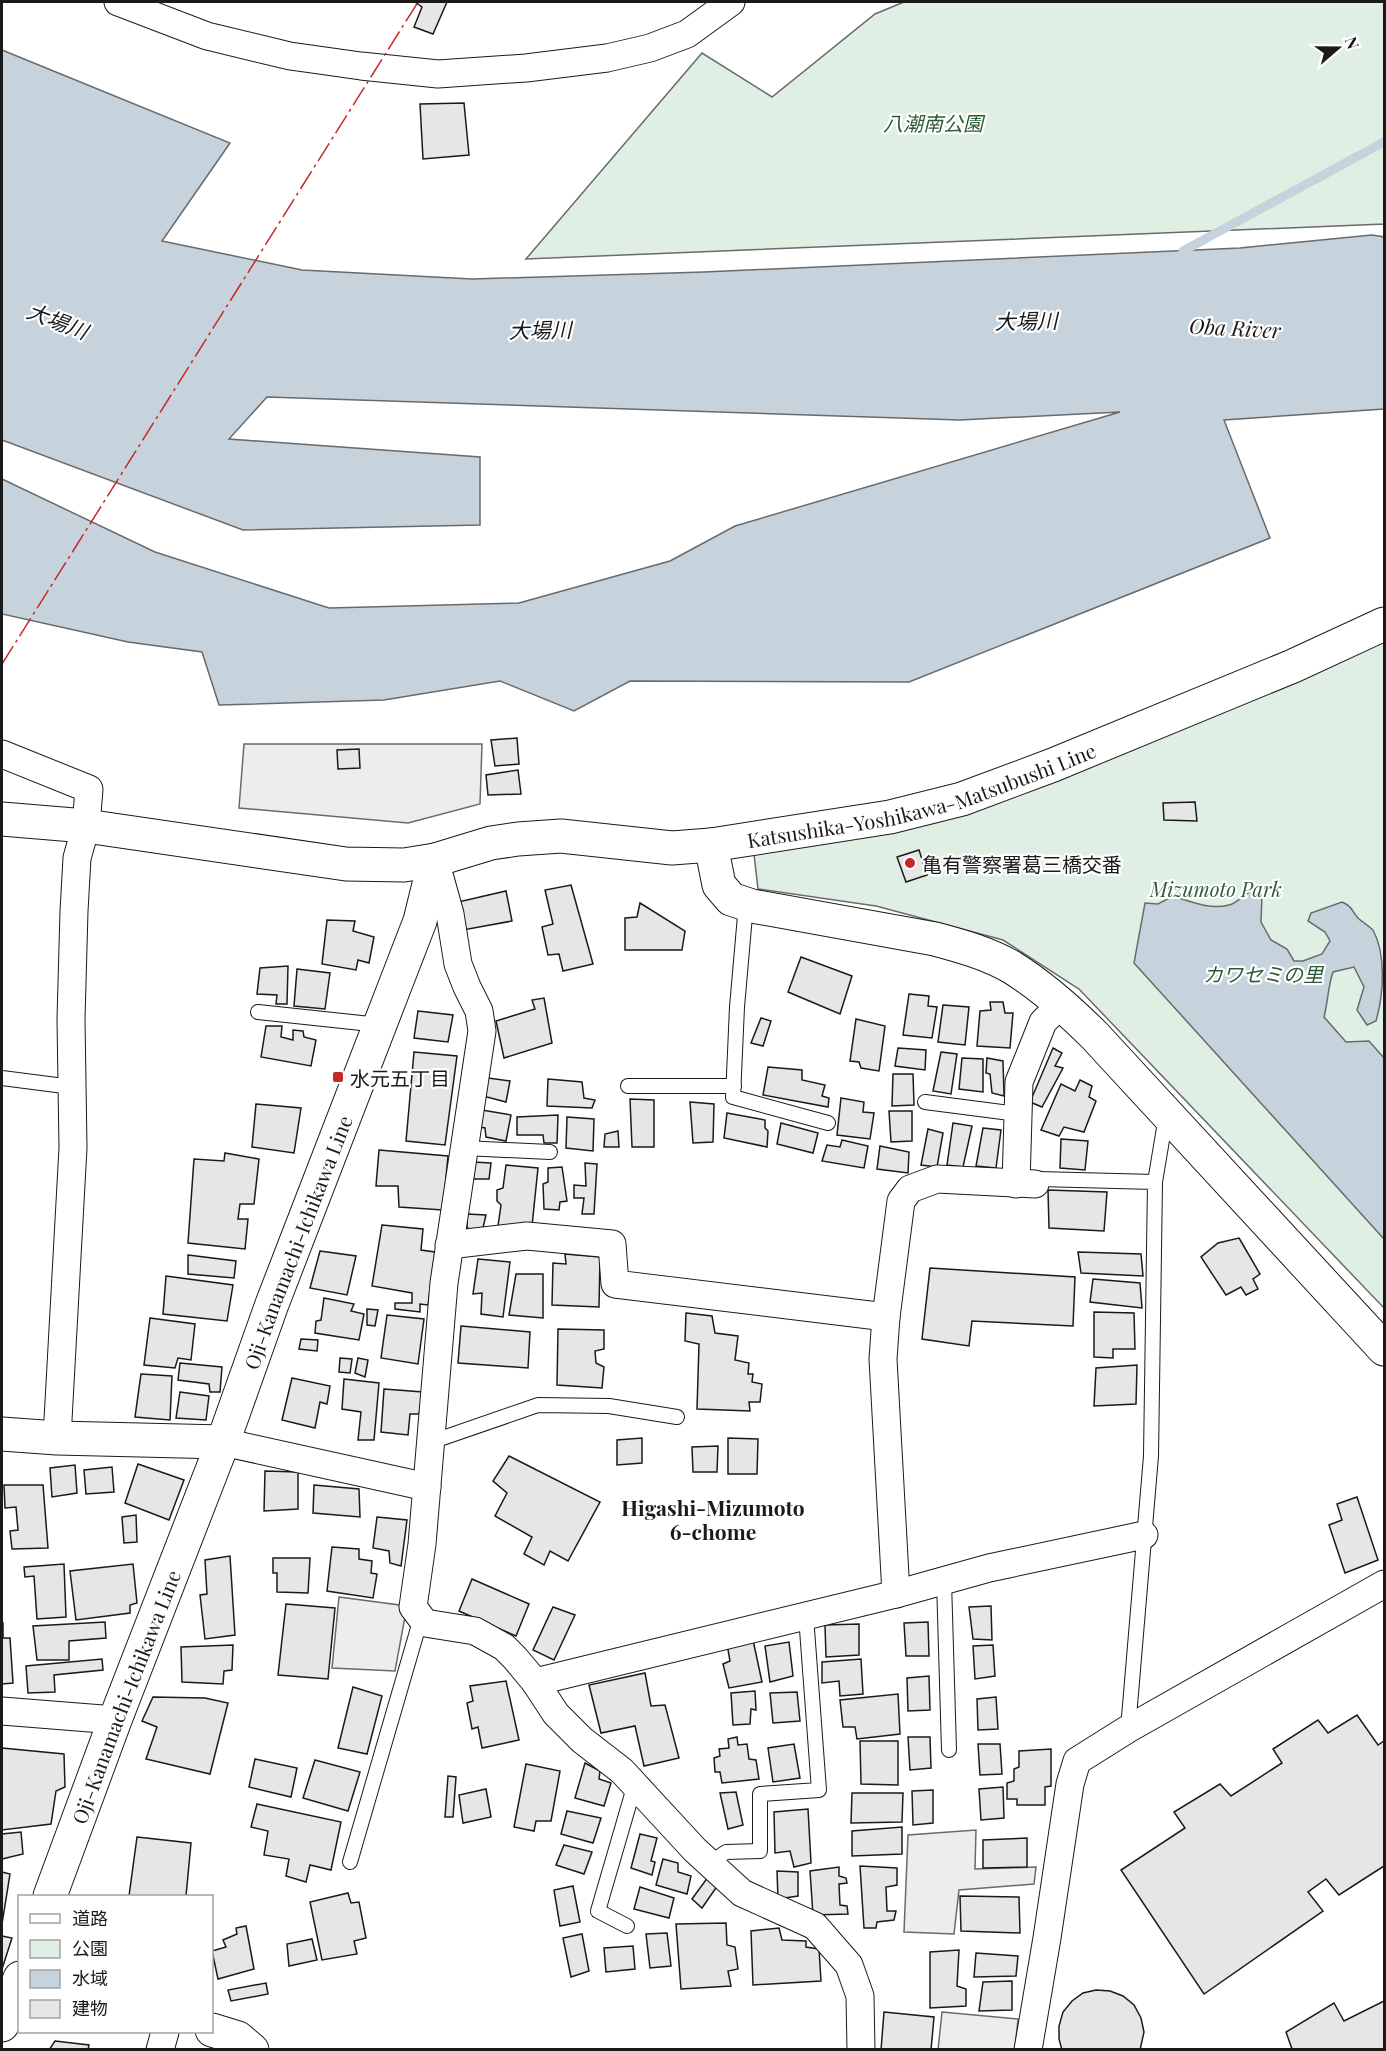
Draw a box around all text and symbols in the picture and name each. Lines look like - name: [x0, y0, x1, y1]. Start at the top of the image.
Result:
- north arrow: [1308, 18, 1368, 78]
- text: N: [1341, 34, 1365, 52]
- park label: 八潮南公園: [883, 109, 986, 136]
- water label: 大場川: [24, 296, 94, 345]
- water label: 大場川: [994, 305, 1060, 335]
- water label: Oba River: [1189, 311, 1283, 343]
- water label: 大場川: [508, 314, 574, 344]
- street label: Katsushika-Yoshikawa-Matsubushi Line: [745, 735, 1099, 853]
- place label: 亀有警察署葛三橋交番: [922, 850, 1122, 877]
- marker: 亀有警察署葛三橋交番: [903, 856, 917, 870]
- park label: Mizumoto Park: [1149, 875, 1282, 902]
- park label: カワセミの里: [1203, 960, 1325, 987]
- place label: 水元五丁目: [350, 1064, 450, 1091]
- marker: 水元五丁目: [331, 1070, 345, 1084]
- street label: Oji-Kanamachi-Ichikawa Line: [236, 1111, 357, 1373]
- district label: Higashi-Mizumoto 6-chome: [621, 1493, 805, 1545]
- street label: Oji-Kanamachi-Ichikawa Line: [64, 1566, 186, 1827]
- legend: [18, 1895, 213, 2033]
- text: 道路: [72, 1906, 108, 1930]
- text: 公園: [72, 1936, 108, 1960]
- text: 水域: [72, 1966, 108, 1990]
- text: 建物: [72, 1996, 108, 2020]

